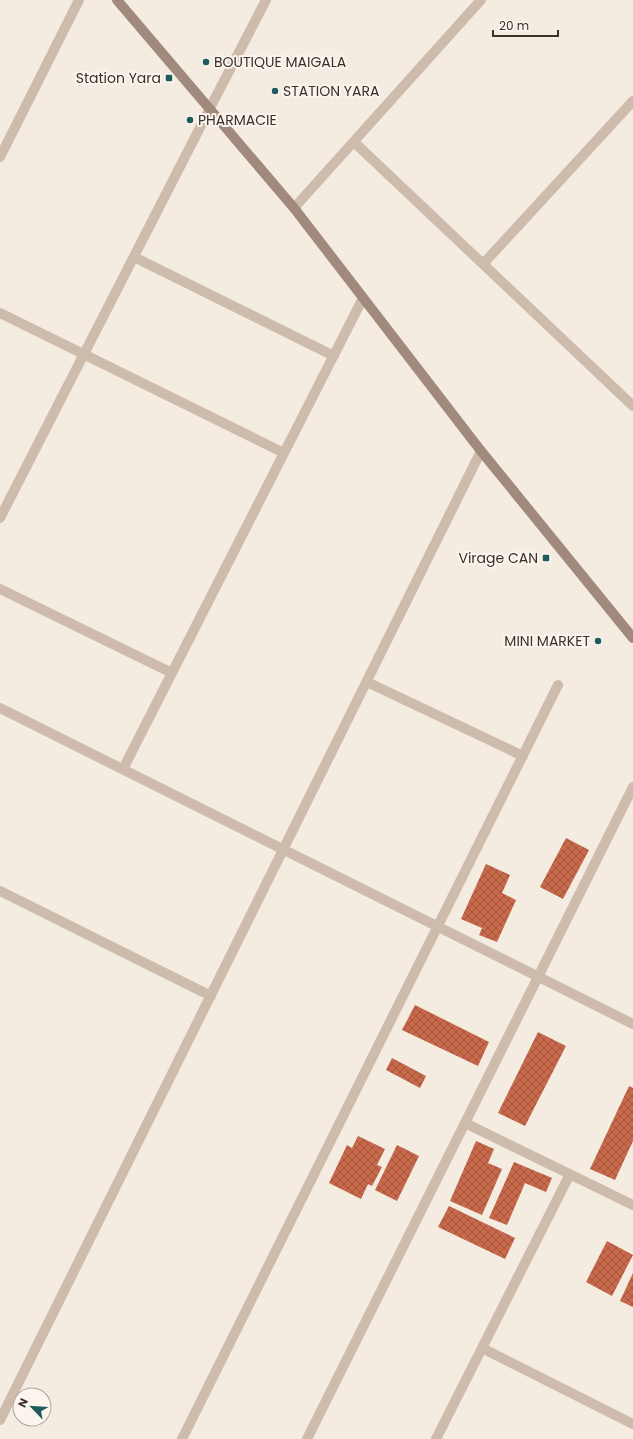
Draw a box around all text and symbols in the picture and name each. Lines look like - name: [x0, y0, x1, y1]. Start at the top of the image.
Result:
- scale bar: [493, 12, 558, 38]
- text: 20 m: [499, 17, 529, 34]
- place label: BOUTIQUE MAIGALA: [214, 52, 346, 72]
- marker: BOUTIQUE MAIGALA: [201, 57, 211, 67]
- place label: Station Yara: [76, 68, 161, 88]
- marker: Station Yara: [164, 73, 174, 83]
- place label: STATION YARA: [283, 81, 379, 101]
- marker: STATION YARA: [270, 86, 280, 96]
- place label: PHARMACIE: [198, 110, 277, 130]
- marker: PHARMACIE: [185, 115, 195, 125]
- place label: Virage CAN: [458, 548, 538, 568]
- marker: Virage CAN: [541, 553, 551, 563]
- place label: MINI MARKET: [504, 631, 590, 651]
- marker: MINI MARKET: [593, 636, 603, 646]
- north arrow: [12, 1387, 52, 1427]
- text: N: [14, 1396, 32, 1410]

